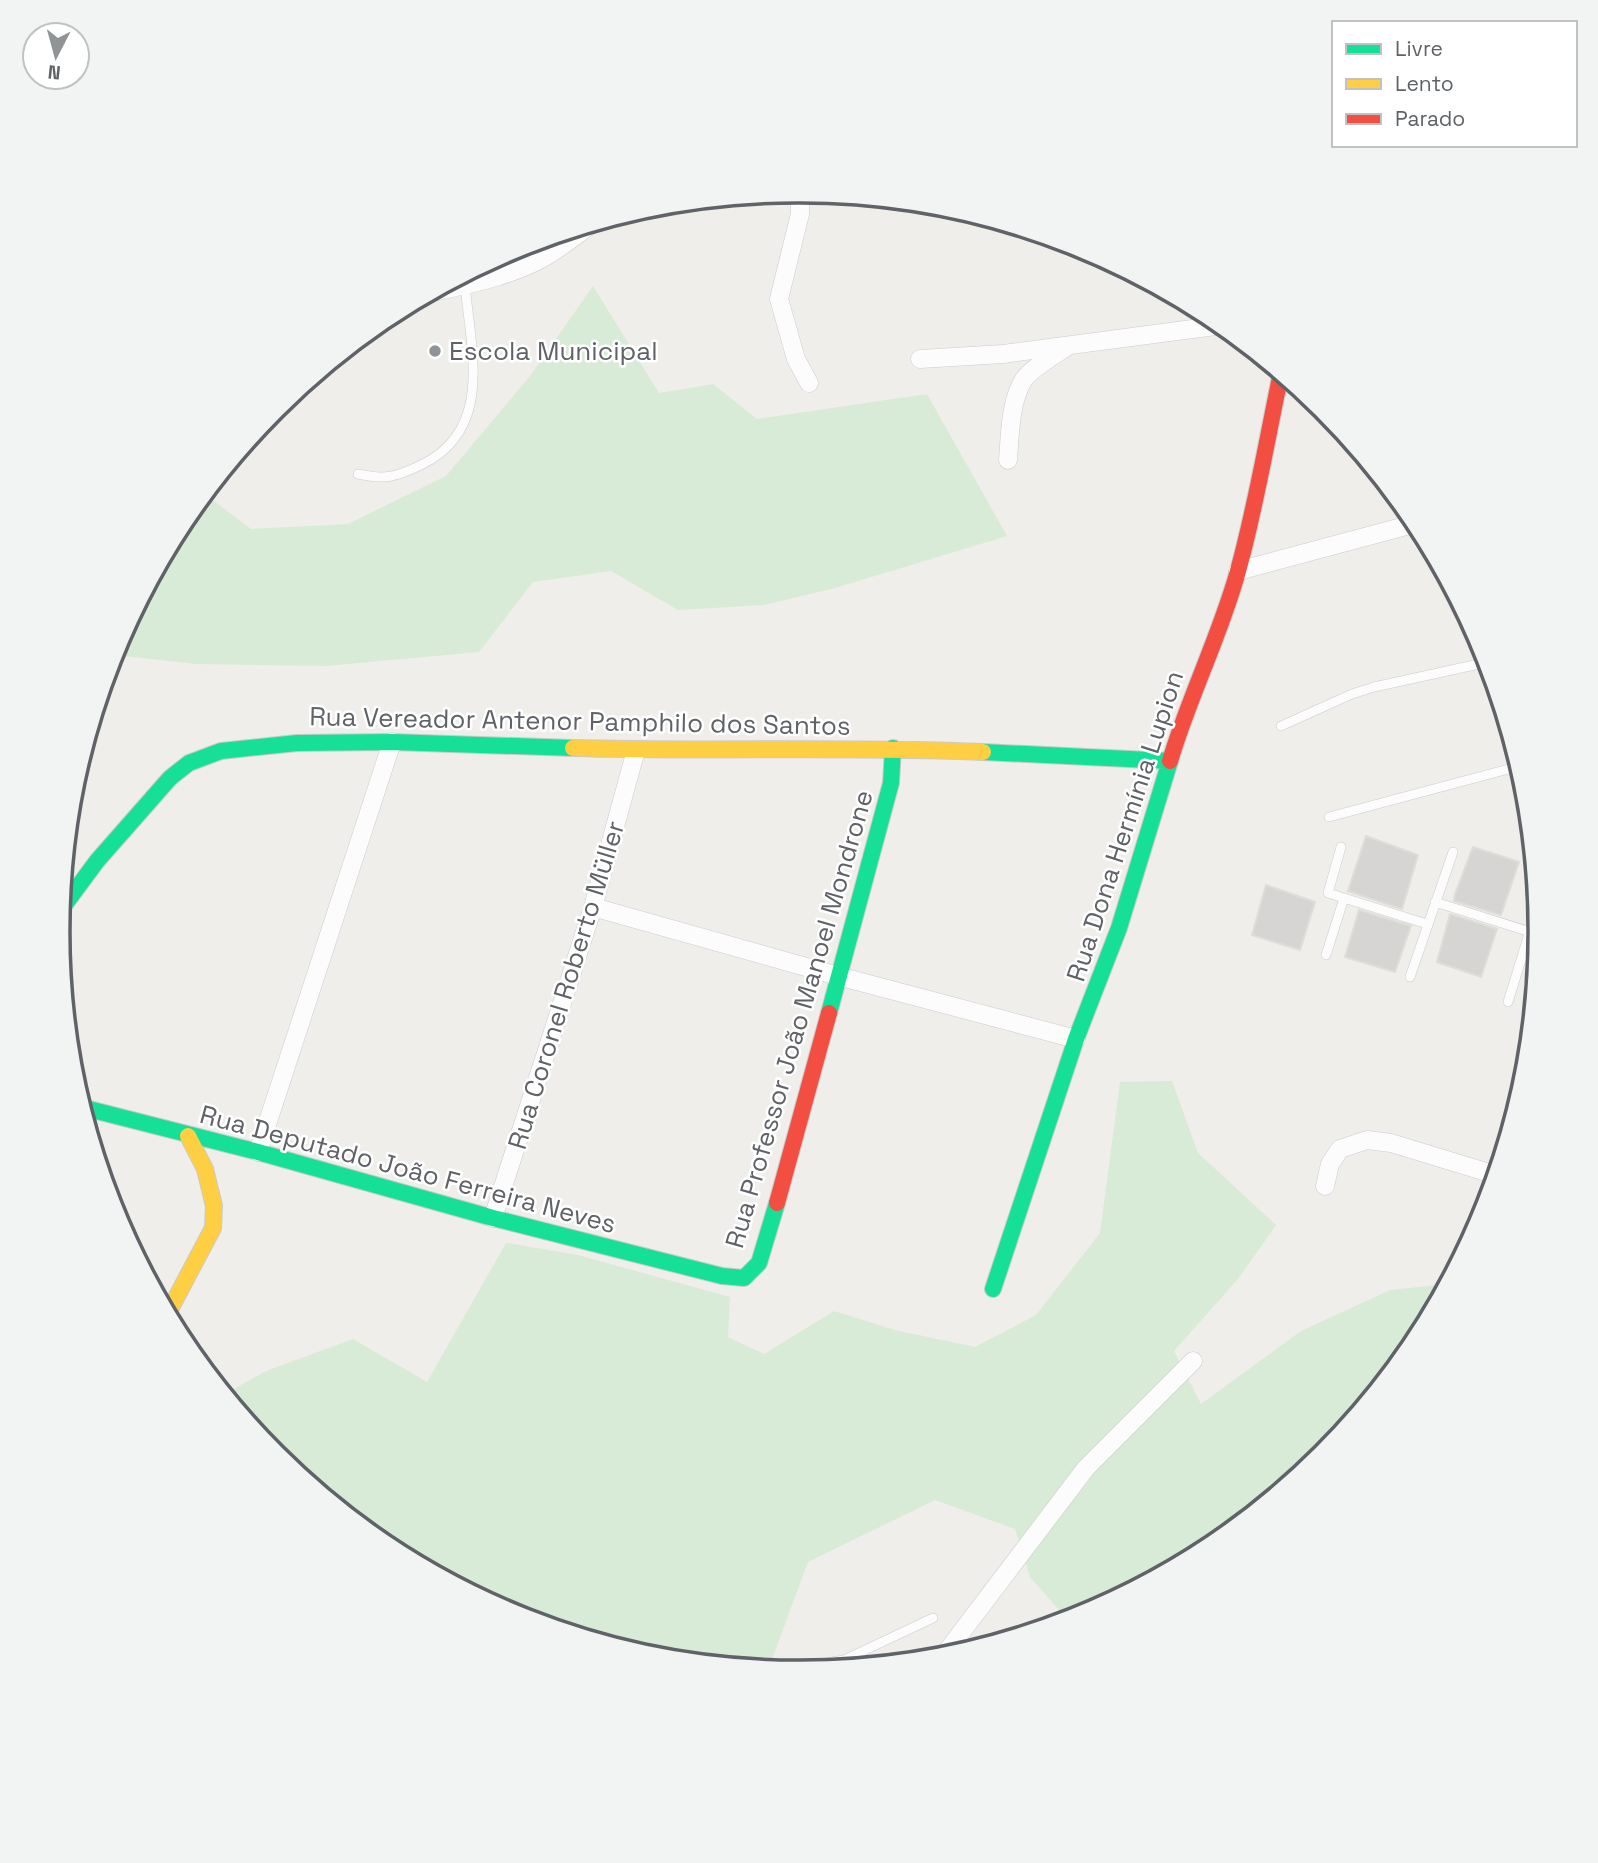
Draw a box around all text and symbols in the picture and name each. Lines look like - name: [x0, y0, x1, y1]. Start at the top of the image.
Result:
- north arrow: [21, 21, 91, 91]
- legend: [1332, 21, 1577, 147]
- text: Livre: [1395, 35, 1443, 62]
- text: N: [47, 59, 62, 86]
- text: Lento: [1395, 70, 1454, 97]
- text: Parado: [1395, 105, 1465, 132]
- place label: Escola Municipal: [449, 334, 658, 368]
- marker: Escola Municipal: [427, 343, 443, 359]
- street label: Rua Dona Hermínia Lupion: [1059, 666, 1191, 986]
- street label: Rua Vereador Antenor Pamphilo dos Santos: [309, 699, 851, 743]
- street label: Rua Professor João Manoel Mondrone: [717, 786, 881, 1252]
- street label: Rua Coronel Roberto Müller: [500, 817, 632, 1153]
- street label: Rua Deputado João Ferreira Neves: [196, 1097, 620, 1241]

